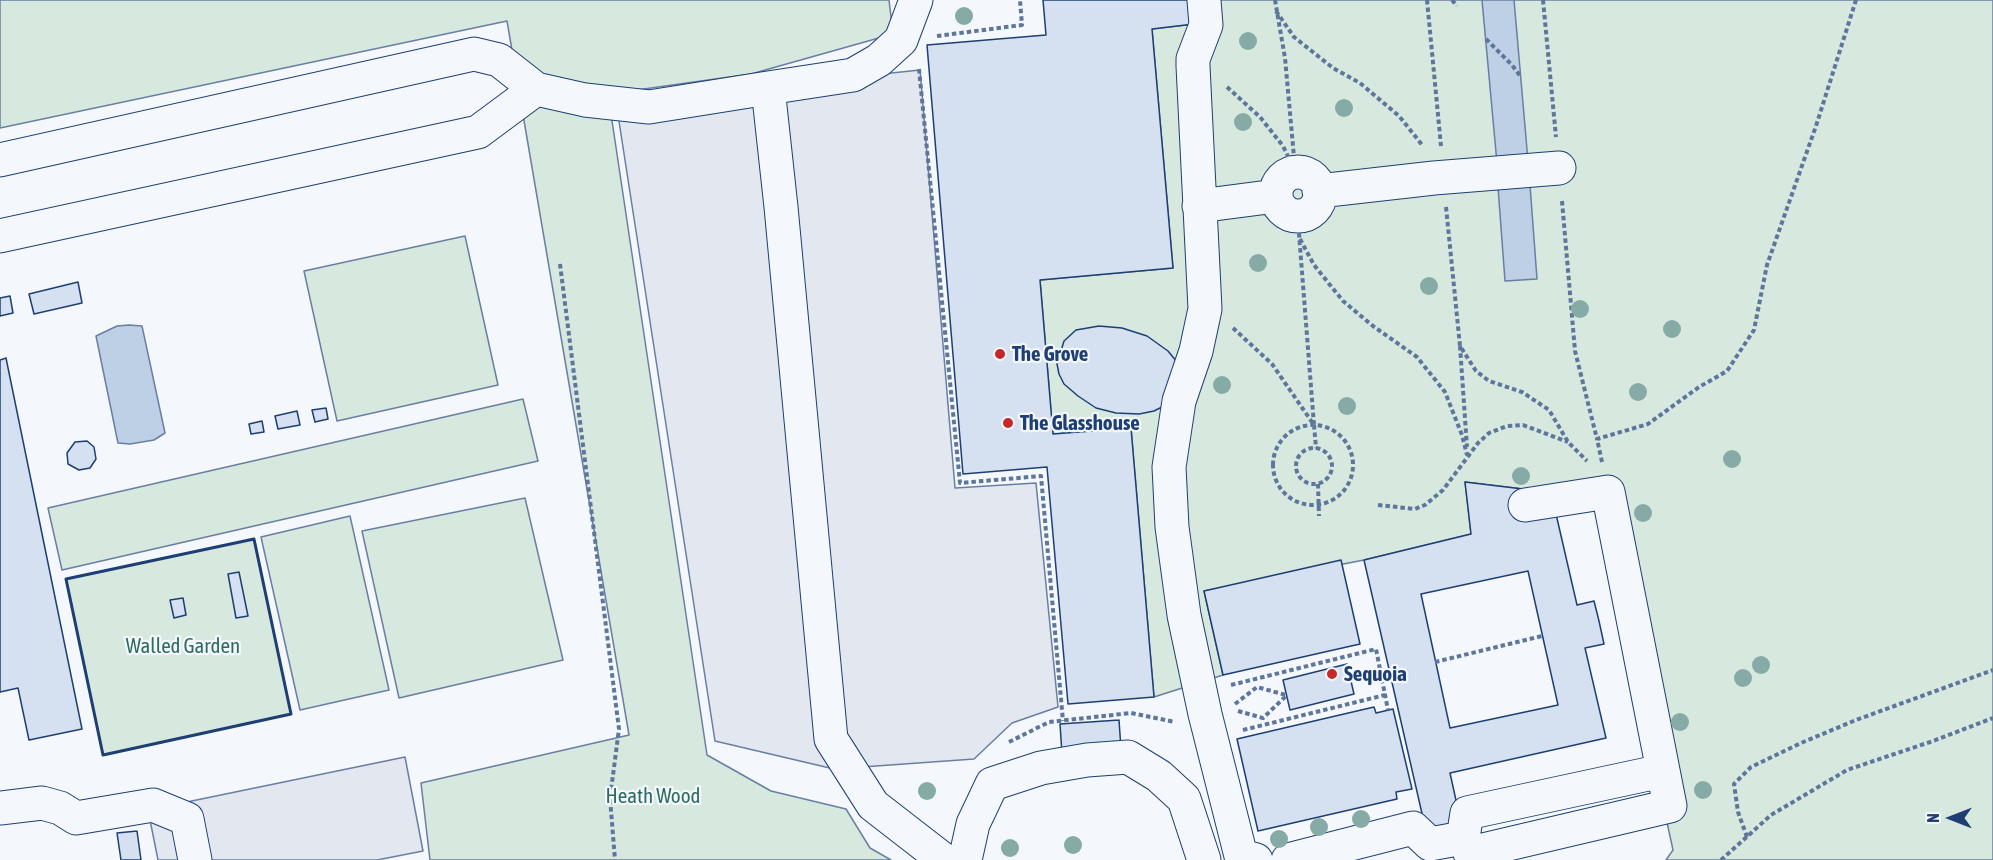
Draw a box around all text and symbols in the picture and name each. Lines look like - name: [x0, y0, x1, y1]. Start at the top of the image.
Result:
- place label: The Grove: [1012, 341, 1088, 367]
- marker: The Grove: [993, 347, 1007, 361]
- place label: The Glasshouse: [1020, 410, 1140, 436]
- marker: The Glasshouse: [1001, 416, 1015, 430]
- park label: Walled Garden: [126, 633, 240, 659]
- place label: Sequoia: [1344, 661, 1407, 687]
- marker: Sequoia: [1325, 667, 1339, 681]
- park label: Heath Wood: [606, 783, 700, 809]
- north arrow: [1921, 788, 1981, 848]
- text: N: [1924, 813, 1942, 823]

